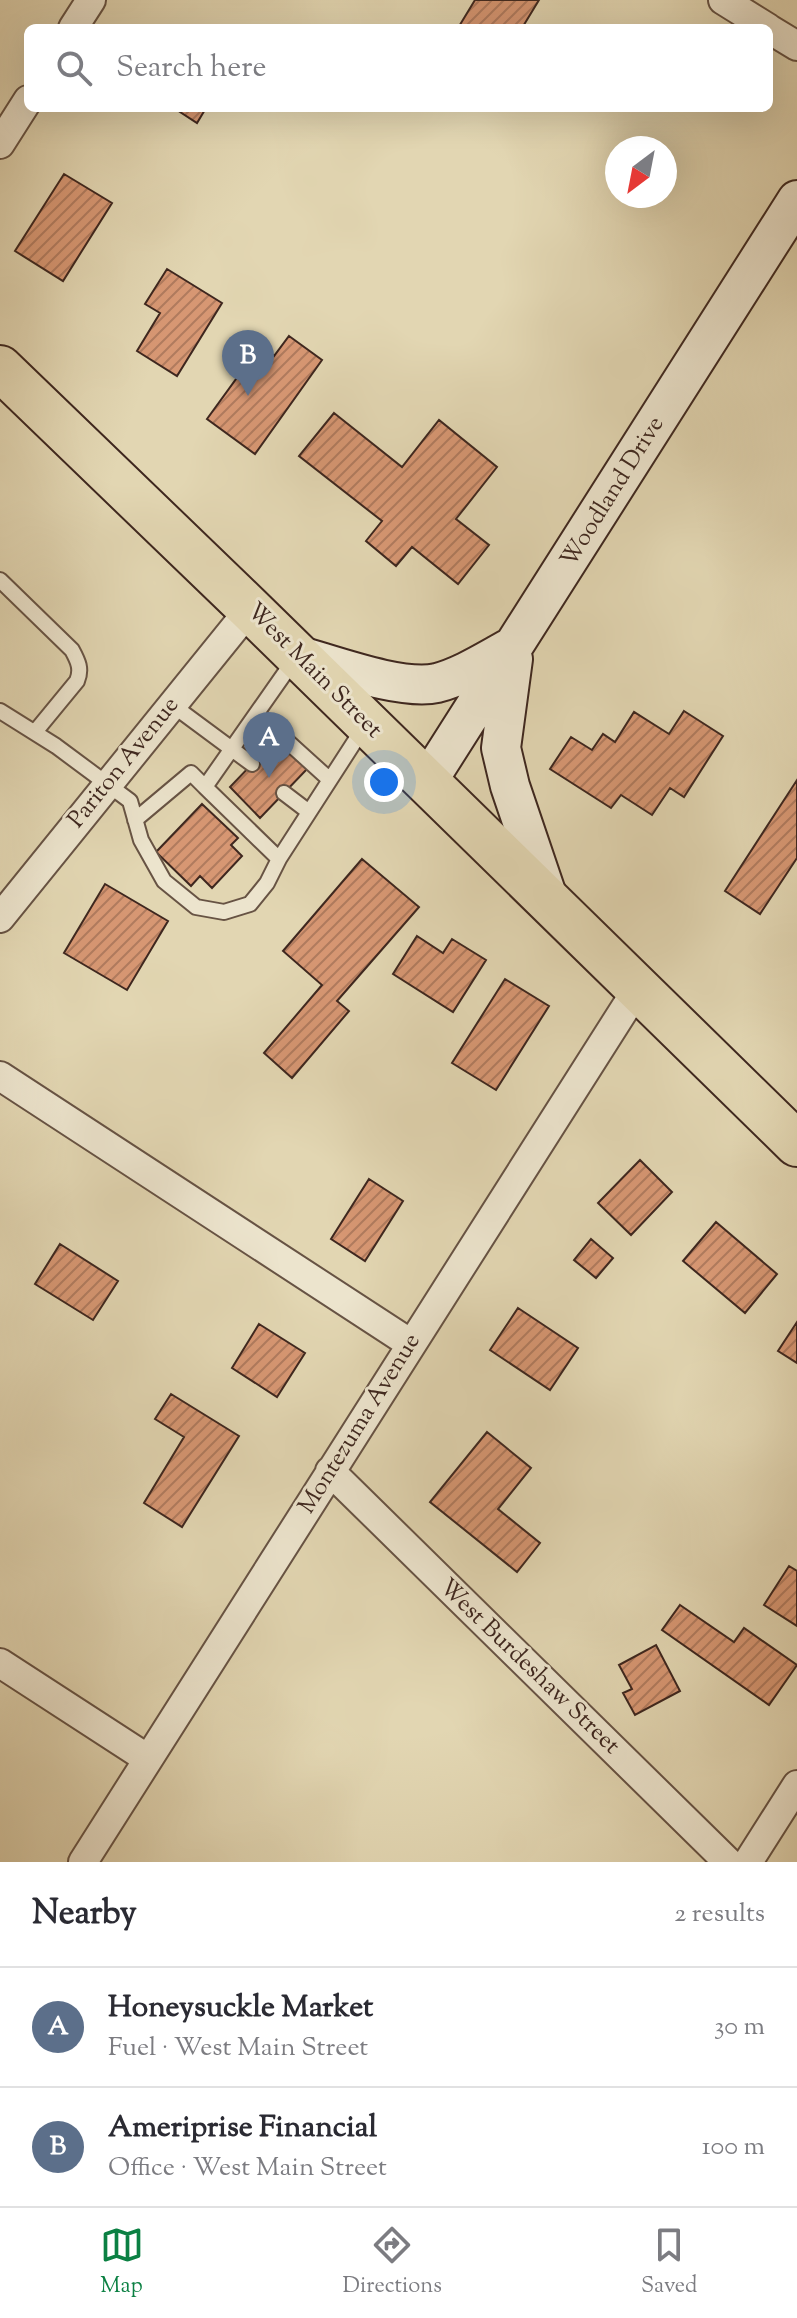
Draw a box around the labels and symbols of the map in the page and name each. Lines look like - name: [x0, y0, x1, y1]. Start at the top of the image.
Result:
- north arrow: [605, 136, 677, 208]
- pin: B: [222, 330, 274, 396]
- street label: Woodland Drive: [553, 410, 673, 574]
- street label: West Main Street: [239, 596, 389, 746]
- street label: Pariton Avenue: [60, 690, 188, 836]
- pin: A: [243, 712, 295, 778]
- your location: [364, 762, 404, 802]
- street label: Montezuma Avenue: [291, 1327, 429, 1521]
- street label: West Burdeshaw Street: [431, 1571, 627, 1763]

